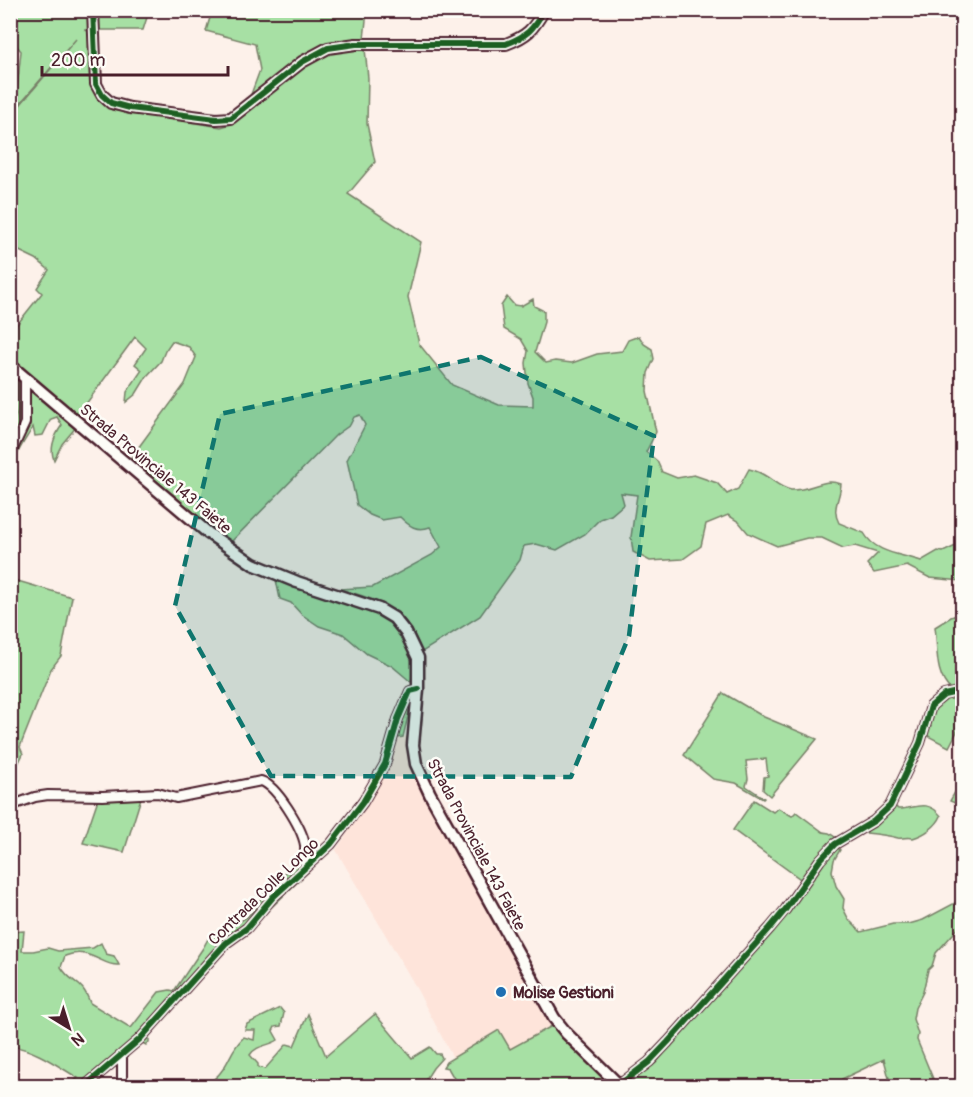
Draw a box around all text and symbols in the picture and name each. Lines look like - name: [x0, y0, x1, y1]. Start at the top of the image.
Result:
- scale bar: [42, 39, 228, 77]
- text: 200 m: [51, 49, 106, 72]
- street label: Strada Provinciale 143 Faiete: [75, 399, 235, 538]
- street label: Strada Provinciale 143 Faiete: [422, 755, 530, 934]
- street label: Contrada Colle Longo: [204, 833, 323, 950]
- place label: Molise Gestioni: [513, 983, 614, 1003]
- marker: Molise Gestioni: [494, 985, 508, 999]
- north arrow: [39, 998, 99, 1058]
- text: N: [67, 1028, 88, 1050]

